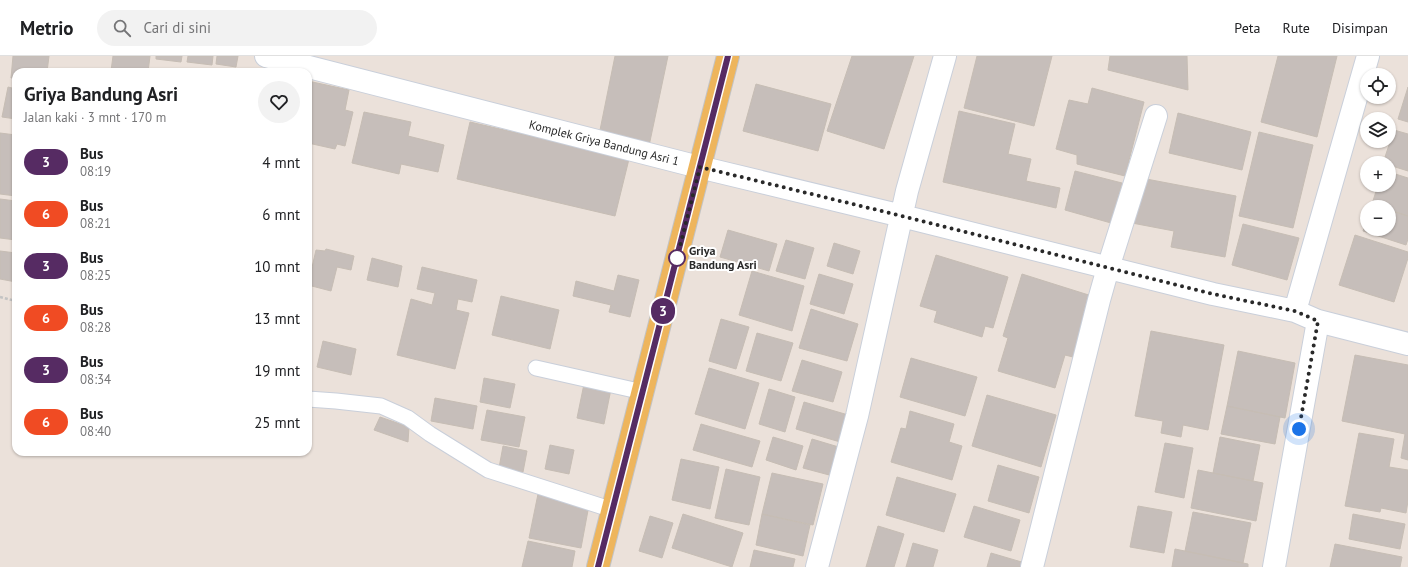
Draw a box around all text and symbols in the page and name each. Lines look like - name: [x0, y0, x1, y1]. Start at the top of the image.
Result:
- search box: [97, 10, 377, 46]
- text: Metrio: [20, 16, 73, 40]
- icon: search: [111, 17, 133, 39]
- text: Cari di sini: [143, 18, 211, 37]
- text: Peta: [1234, 19, 1260, 37]
- text: Rute: [1282, 19, 1310, 37]
- text: Disimpan: [1332, 19, 1388, 37]
- map controls: [1360, 68, 1396, 236]
- button: locate: [1360, 68, 1396, 104]
- button: heart: [258, 81, 300, 123]
- text: Griya Bandung Asri: [24, 82, 178, 106]
- text: Jalan kaki · 3 mnt · 170 m: [24, 109, 166, 126]
- button: layers: [1360, 112, 1396, 148]
- street label: Komplek Griya Bandung Asri 1: [527, 117, 681, 168]
- text: Bus: [80, 144, 103, 163]
- text: 3: [42, 153, 50, 171]
- text: 4 mnt: [262, 153, 300, 172]
- button: +: [1360, 156, 1396, 192]
- text: 08:19: [80, 163, 111, 180]
- text: Bus: [80, 196, 103, 215]
- button: −: [1360, 200, 1396, 236]
- text: 6: [42, 205, 50, 223]
- text: 6 mnt: [262, 205, 300, 224]
- text: 08:21: [80, 215, 111, 232]
- place label: Griya Bandung Asri: [689, 243, 757, 272]
- text: Bus: [80, 248, 103, 267]
- marker: Griya Bandung Asri: [668, 249, 686, 267]
- text: 3: [42, 257, 50, 275]
- text: 10 mnt: [254, 257, 300, 276]
- text: 08:25: [80, 267, 111, 284]
- line badge: 3: [650, 298, 676, 324]
- text: Bus: [80, 300, 103, 319]
- text: 3: [659, 302, 667, 320]
- text: 6: [42, 309, 50, 327]
- text: 13 mnt: [254, 309, 300, 328]
- text: 08:28: [80, 319, 111, 336]
- text: Bus: [80, 352, 103, 371]
- text: 3: [42, 361, 50, 379]
- text: 19 mnt: [254, 361, 300, 380]
- text: 08:34: [80, 371, 111, 388]
- text: Bus: [80, 404, 103, 423]
- text: 6: [42, 413, 50, 431]
- text: 25 mnt: [254, 413, 300, 432]
- your location: [1289, 419, 1309, 439]
- text: 08:40: [80, 423, 111, 440]

